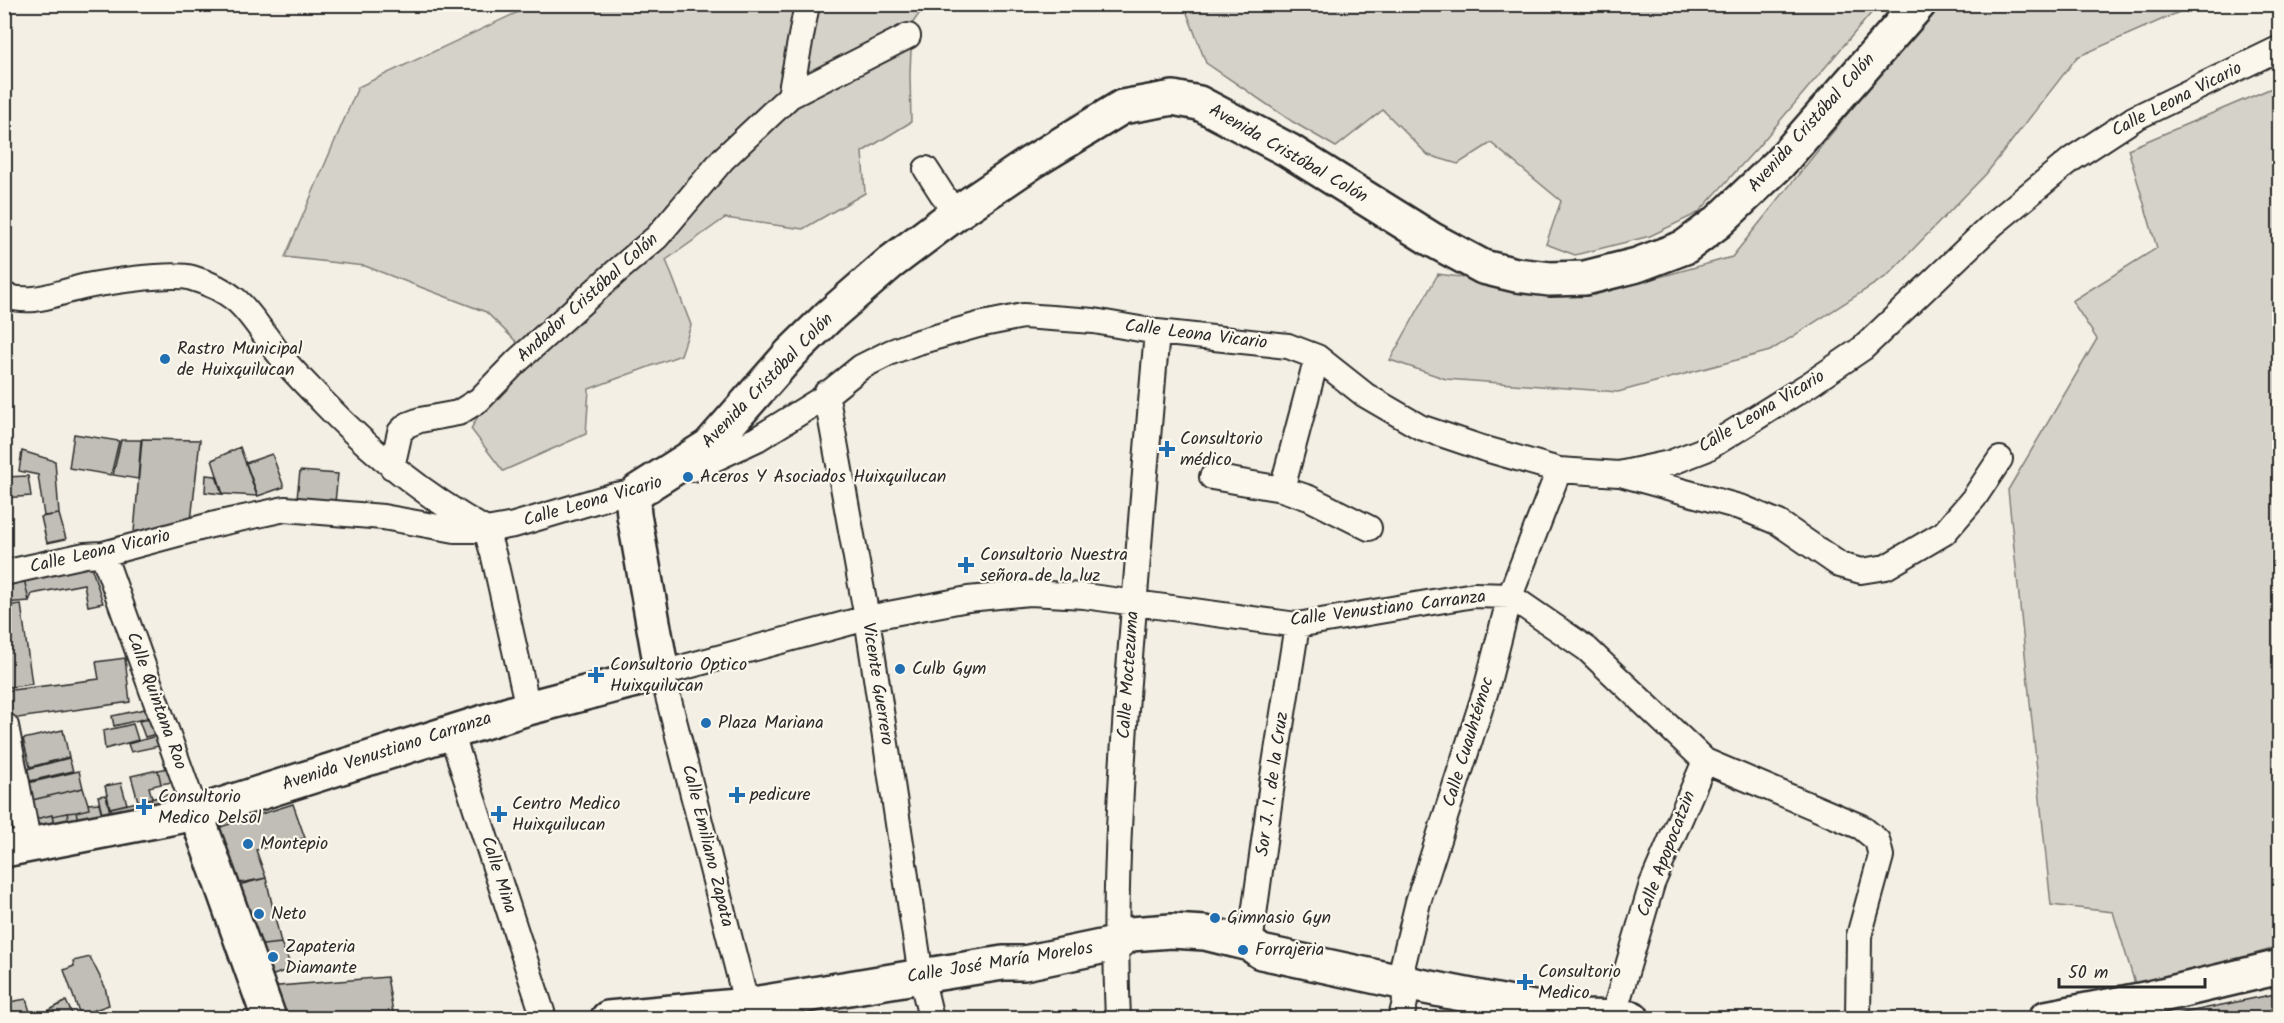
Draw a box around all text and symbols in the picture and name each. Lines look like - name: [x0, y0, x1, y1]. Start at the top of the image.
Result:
- street label: Avenida Cristóbal Colón: [1741, 47, 1883, 199]
- street label: Calle Leona Vicario: [2107, 55, 2247, 145]
- street label: Avenida Cristóbal Colón: [1203, 97, 1373, 211]
- street label: Andador Cristóbal Colón: [510, 226, 666, 370]
- street label: Avenida Cristóbal Colón: [695, 306, 841, 456]
- street label: Calle Leona Vicario: [1123, 312, 1269, 358]
- place label: Rastro Municipal de Huixquilucan: [177, 335, 303, 385]
- marker: Rastro Municipal de Huixquilucan: [158, 352, 172, 366]
- street label: Calle Leona Vicario: [1693, 363, 1831, 461]
- place label: Consultorio médico: [1180, 425, 1263, 475]
- marker: Consultorio médico: [1158, 440, 1176, 458]
- place label: Aceros Y Asociados Huixquilucan: [700, 463, 946, 492]
- street label: Calle Leona Vicario: [520, 468, 666, 536]
- marker: Aceros Y Asociados Huixquilucan: [681, 470, 695, 484]
- street label: Calle Leona Vicario: [27, 522, 173, 582]
- place label: Consultorio Nuestra señora de la luz: [980, 541, 1128, 591]
- marker: Consultorio Nuestra señora de la luz: [957, 556, 975, 574]
- street label: Calle Venustiano Carranza: [1288, 583, 1488, 635]
- street label: Calle Moctezuma: [1110, 610, 1148, 740]
- street label: Vicente Guerrero: [853, 621, 901, 747]
- street label: Calle Quintana Roo: [118, 628, 194, 774]
- place label: Consultorio Optico Huixquilucan: [610, 651, 747, 701]
- place label: Culb Gym: [912, 655, 986, 684]
- marker: Culb Gym: [893, 662, 907, 676]
- marker: Consultorio Optico Huixquilucan: [587, 666, 605, 684]
- street label: Calle Cuauhtémoc: [1435, 673, 1503, 811]
- street label: Avenida Venustiano Carranza: [278, 704, 496, 800]
- place label: Plaza Mariana: [718, 709, 824, 738]
- street label: Sor J. I. de la Cruz: [1249, 710, 1297, 858]
- marker: Plaza Mariana: [699, 716, 713, 730]
- street label: Calle Emiliano Zapata: [673, 762, 741, 930]
- place label: pedicure: [749, 781, 811, 810]
- place label: Consultorio Medico Delsol: [158, 783, 262, 833]
- marker: pedicure: [728, 786, 746, 804]
- street label: Calle Apopocatzin: [1630, 787, 1704, 921]
- place label: Centro Medico Huixquilucan: [512, 790, 621, 840]
- marker: Consultorio Medico Delsol: [135, 798, 153, 816]
- marker: Centro Medico Huixquilucan: [490, 805, 508, 823]
- place label: Montepio: [260, 830, 328, 859]
- street label: Calle Mina: [472, 833, 524, 917]
- marker: Montepio: [241, 837, 255, 851]
- place label: Neto: [271, 900, 306, 929]
- place label: Gimnasio Gyn: [1227, 904, 1331, 933]
- marker: Neto: [252, 907, 266, 921]
- marker: Gimnasio Gyn: [1208, 911, 1222, 925]
- place label: Zapateria Diamante: [285, 933, 357, 983]
- street label: Calle José María Morelos: [905, 934, 1095, 992]
- place label: Forrajeria: [1255, 936, 1324, 965]
- marker: Forrajeria: [1236, 943, 1250, 957]
- marker: Zapateria Diamante: [266, 950, 280, 964]
- scale bar: [2059, 951, 2204, 989]
- place label: Consultorio Medico: [1538, 958, 1621, 1008]
- text: 50 m: [2068, 959, 2108, 988]
- marker: Consultorio Medico: [1516, 973, 1534, 991]

